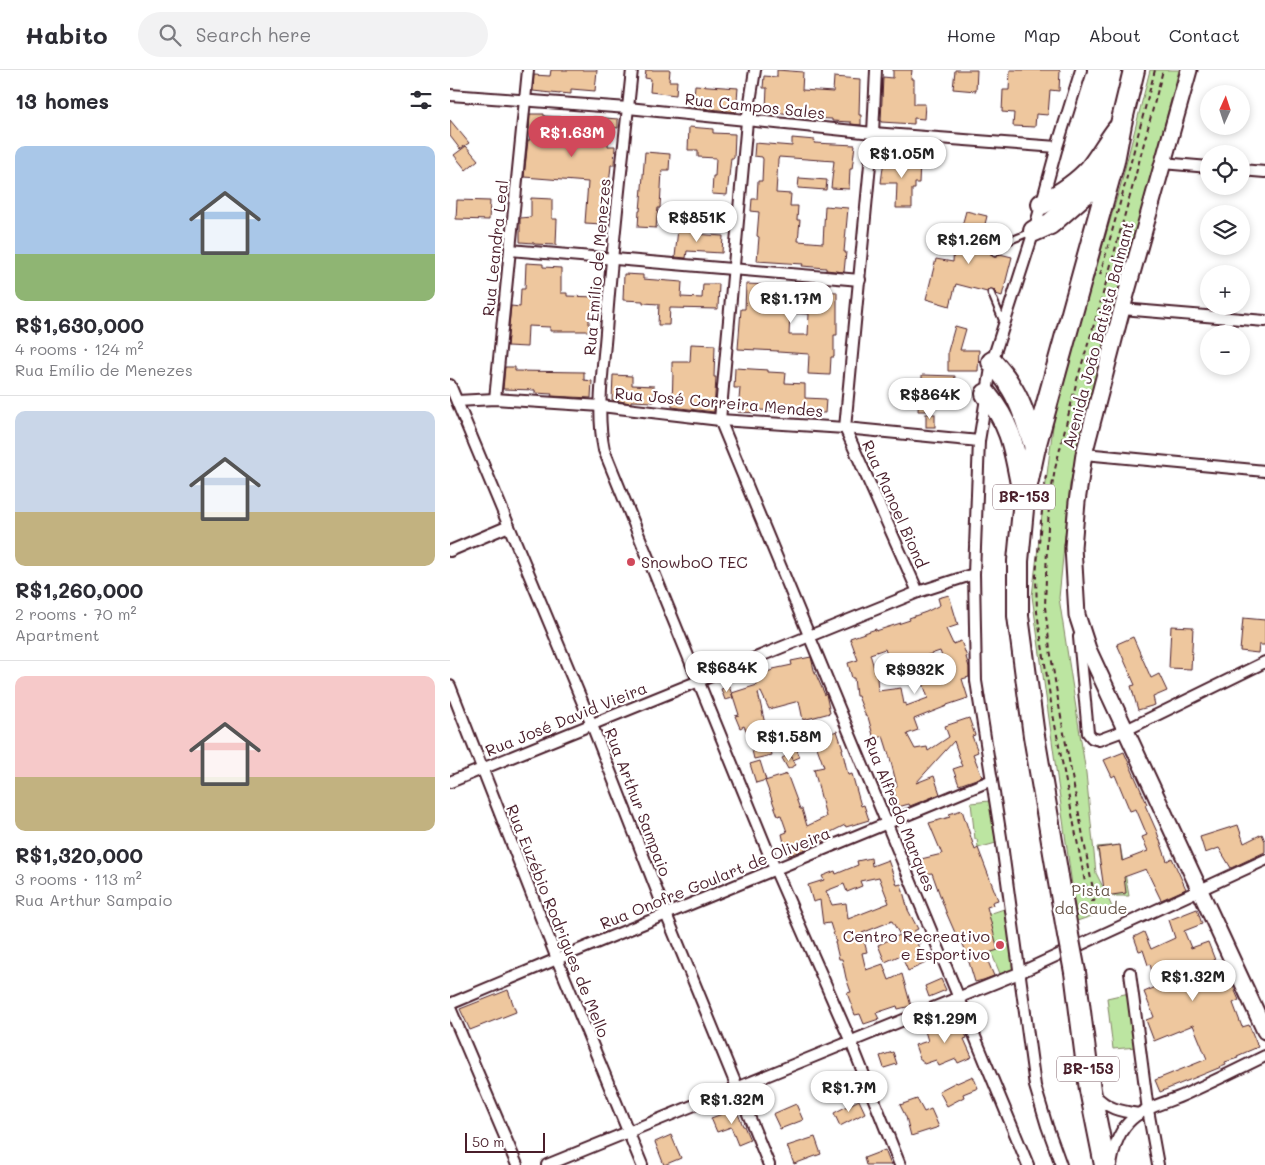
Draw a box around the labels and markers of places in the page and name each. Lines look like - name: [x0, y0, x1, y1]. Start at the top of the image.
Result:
- pin: R$1.63M: [526, 116, 618, 158]
- pin: R$1.05M: [856, 136, 948, 179]
- pin: R$851K: [656, 200, 738, 243]
- pin: R$1.26M: [923, 222, 1015, 265]
- pin: R$1.17M: [745, 282, 837, 324]
- pin: R$864K: [889, 378, 971, 420]
- place label: SnowboO TEC: [641, 551, 748, 572]
- marker: SnowboO TEC: [625, 556, 637, 568]
- pin: R$684K: [686, 650, 768, 693]
- pin: R$932K: [874, 652, 956, 695]
- pin: R$1.58M: [743, 720, 835, 762]
- place label: Centro Recreativo e Esportivo: [843, 925, 990, 964]
- marker: Centro Recreativo e Esportivo: [994, 939, 1006, 951]
- pin: R$1.32M: [1147, 960, 1239, 1002]
- pin: R$1.29M: [899, 1002, 991, 1044]
- pin: R$1.7M: [808, 1070, 890, 1113]
- pin: R$1.32M: [686, 1082, 778, 1125]

